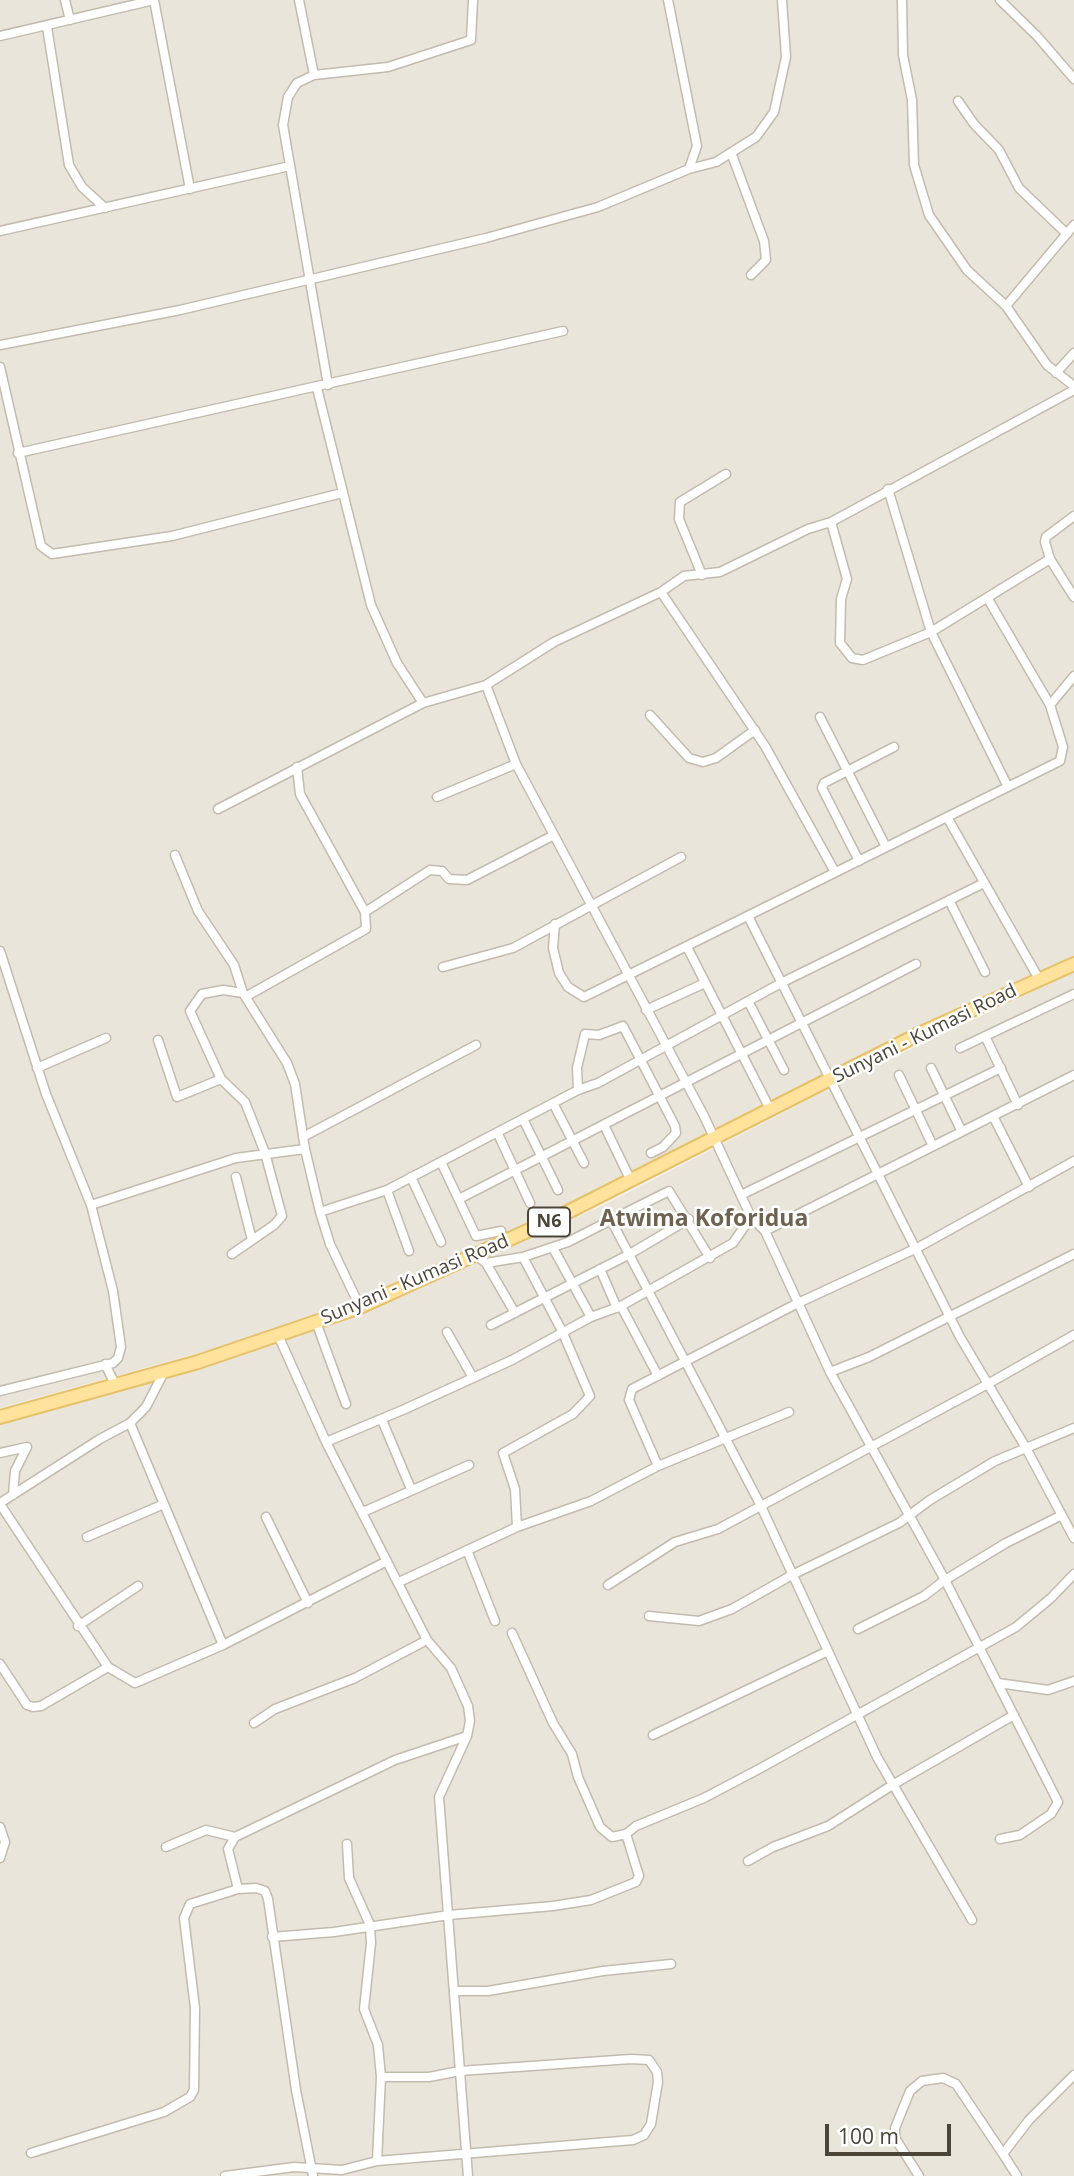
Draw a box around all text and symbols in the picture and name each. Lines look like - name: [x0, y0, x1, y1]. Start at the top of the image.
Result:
- street label: Sunyani - Kumasi Road: [829, 980, 1021, 1088]
- district label: Atwima Koforidua: [600, 1205, 808, 1233]
- road number: N6: [528, 1208, 570, 1237]
- street label: Sunyani - Kumasi Road: [318, 1230, 512, 1330]
- scale bar: [829, 2110, 955, 2154]
- text: 100 m: [838, 2122, 899, 2150]

